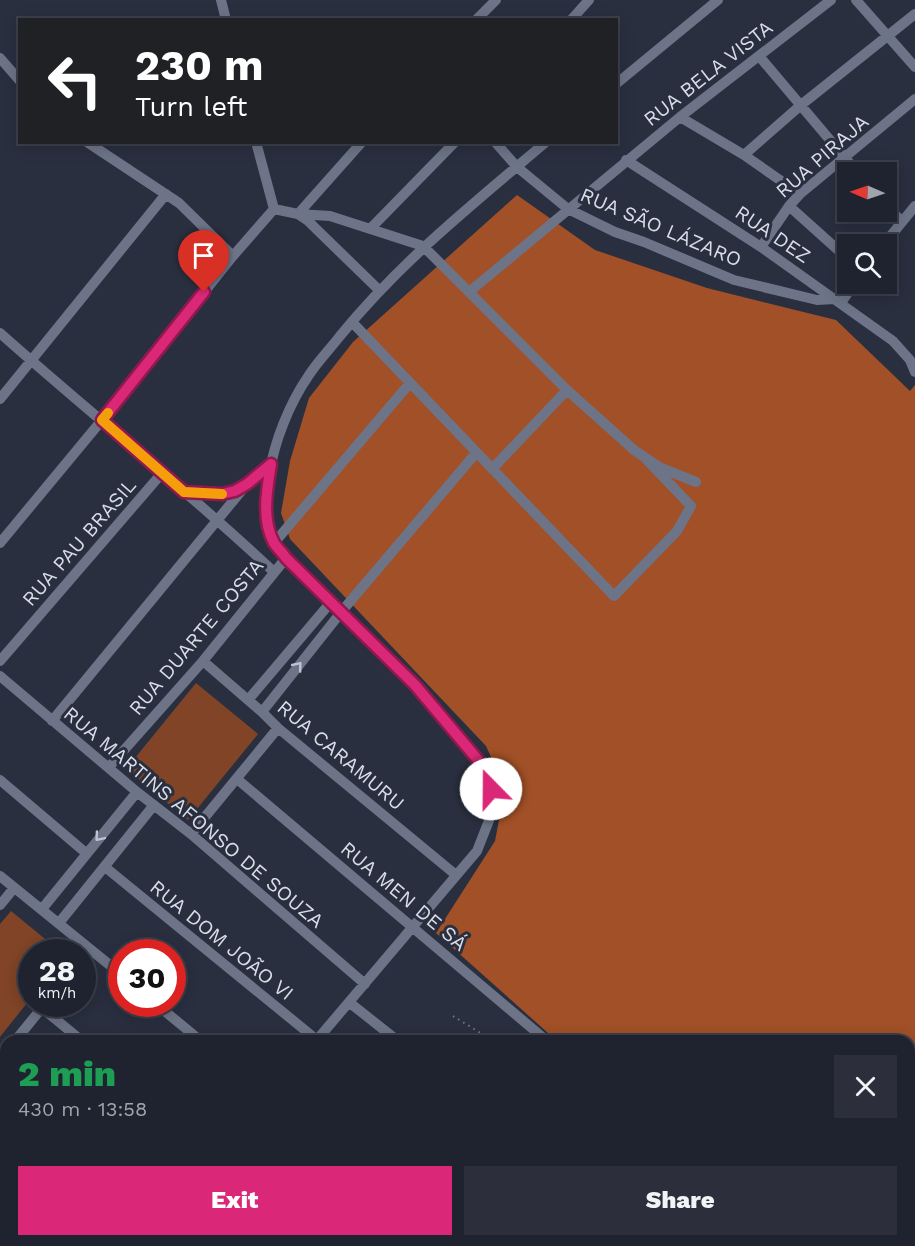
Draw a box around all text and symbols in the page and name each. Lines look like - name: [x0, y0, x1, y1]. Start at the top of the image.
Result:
- street label: RUA BELA VISTA: [639, 15, 777, 131]
- text: 230 m: [135, 41, 264, 90]
- icon: left: [36, 42, 114, 120]
- text: Turn left: [135, 91, 247, 123]
- street label: RUA PIRAJA: [771, 109, 873, 203]
- north arrow: [837, 162, 897, 222]
- map controls: [837, 162, 897, 294]
- street label: RUA SÃO LÁZARO: [577, 182, 745, 272]
- street label: RUA DEZ: [731, 200, 815, 268]
- pin: [178, 230, 229, 292]
- button: search: [837, 234, 897, 294]
- icon: arrive: [187, 239, 220, 272]
- street label: RUA PAU BRASIL: [17, 473, 141, 611]
- street label: RUA DUARTE COSTA: [124, 554, 268, 720]
- one-way arrow: [291, 662, 302, 673]
- street label: RUA CARAMURU: [273, 695, 409, 815]
- street label: RUA MARTINS AFONSO DE SOUZA: [59, 701, 329, 933]
- position arrow: [459, 757, 523, 821]
- one-way arrow: [96, 830, 107, 841]
- street label: RUA MEN DE SÁ: [336, 836, 472, 956]
- street label: RUA DOM JOÃO VI: [145, 875, 299, 1005]
- speed limit sign: 30: [108, 939, 186, 1017]
- text: 28: [39, 953, 75, 988]
- text: km/h: [38, 984, 76, 1002]
- text: 2 min: [18, 1053, 116, 1095]
- button: close: [834, 1055, 897, 1118]
- text: 430 m · 13:58: [18, 1097, 147, 1121]
- button: Exit: [18, 1166, 452, 1235]
- button: Share: [464, 1166, 897, 1235]

